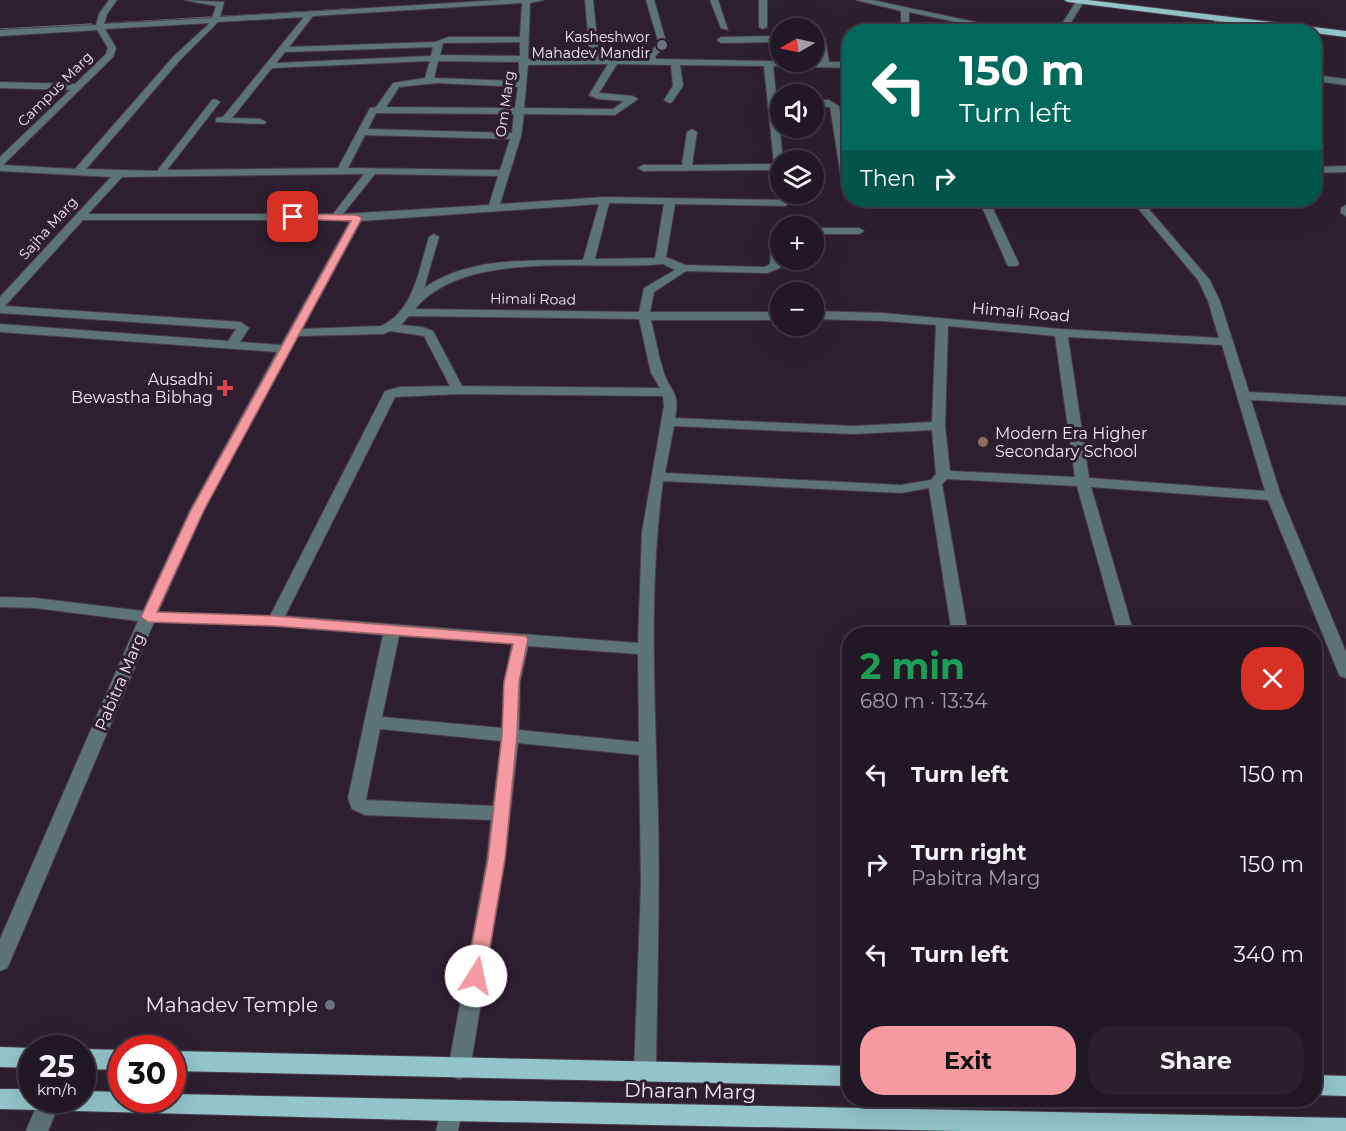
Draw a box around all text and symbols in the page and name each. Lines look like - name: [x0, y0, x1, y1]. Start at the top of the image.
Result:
- north arrow: [770, 18, 824, 72]
- map controls: [770, 18, 824, 336]
- place label: Kasheshwor Mahadev Mandir: [532, 28, 650, 62]
- marker: Kasheshwor Mahadev Mandir: [655, 38, 669, 52]
- text: 150 m: [959, 44, 1085, 96]
- street label: Campus Marg: [14, 48, 96, 130]
- icon: left: [860, 48, 938, 126]
- street label: Om Marg: [491, 70, 519, 138]
- button: sound: [770, 84, 824, 138]
- text: Turn left: [959, 96, 1072, 129]
- button: layers: [770, 150, 824, 204]
- icon: right: [928, 162, 961, 195]
- text: Then: [860, 165, 916, 192]
- pin: [267, 191, 318, 242]
- street label: Sajha Marg: [15, 193, 81, 263]
- icon: arrive: [276, 200, 309, 233]
- button: +: [770, 216, 824, 270]
- button: −: [770, 282, 824, 336]
- street label: Himali Road: [490, 289, 576, 309]
- street label: Himali Road: [971, 298, 1071, 326]
- place label: Ausadhi Bewastha Bibhag: [71, 370, 213, 407]
- marker: Ausadhi Bewastha Bibhag: [218, 381, 232, 395]
- place label: Modern Era Higher Secondary School: [995, 424, 1147, 461]
- marker: Modern Era Higher Secondary School: [976, 435, 990, 449]
- street label: Pabitra Marg: [91, 631, 149, 733]
- text: 2 min: [860, 644, 965, 688]
- button: close: [1241, 647, 1304, 710]
- text: 680 m · 13:34: [860, 689, 987, 713]
- icon: left: [860, 758, 893, 791]
- text: Turn left: [911, 761, 1009, 788]
- text: 150 m: [1240, 761, 1304, 788]
- text: Turn right: [911, 839, 1026, 866]
- icon: right: [860, 848, 893, 881]
- text: 150 m: [1240, 851, 1304, 878]
- text: Pabitra Marg: [911, 866, 1040, 890]
- icon: left: [860, 938, 893, 971]
- text: Turn left: [911, 941, 1009, 968]
- text: 340 m: [1233, 941, 1304, 968]
- position arrow: [444, 944, 508, 1008]
- place label: Mahadev Temple: [146, 993, 318, 1017]
- marker: Mahadev Temple: [323, 998, 337, 1012]
- button: Exit: [860, 1026, 1076, 1095]
- button: Share: [1088, 1026, 1304, 1095]
- speed limit sign: 30: [108, 1035, 186, 1113]
- text: 25: [39, 1048, 75, 1085]
- street label: Dharan Marg: [624, 1078, 756, 1104]
- text: km/h: [37, 1080, 77, 1099]

